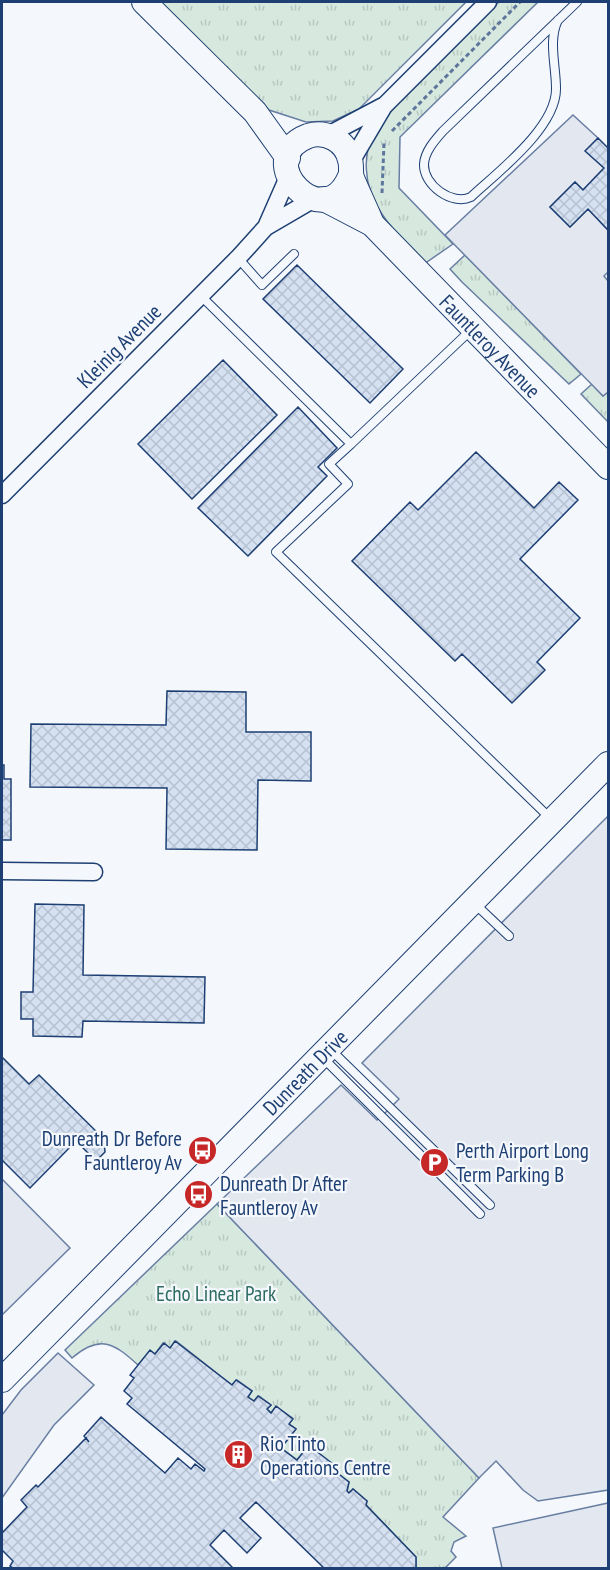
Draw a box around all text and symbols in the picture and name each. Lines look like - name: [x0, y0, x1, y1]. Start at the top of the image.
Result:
- street label: Fauntleroy Avenue: [434, 288, 547, 403]
- street label: Kleinig Avenue: [71, 298, 167, 394]
- street label: Dunreath Drive: [257, 1023, 353, 1121]
- place label: Dunreath Dr Before Fauntleroy Av: [42, 1125, 183, 1176]
- bus stop icon: Dunreath Dr Before Fauntleroy Av: [187, 1134, 219, 1166]
- place label: Perth Airport Long Term Parking B: [456, 1137, 589, 1188]
- parking icon: Perth Airport Long Term Parking B: [419, 1146, 451, 1178]
- place label: Dunreath Dr After Fauntleroy Av: [220, 1170, 348, 1221]
- bus stop icon: Dunreath Dr After Fauntleroy Av: [183, 1179, 215, 1211]
- park label: Echo Linear Park: [156, 1280, 276, 1307]
- place label: Rio Tinto Operations Centre: [260, 1430, 391, 1481]
- building icon: Rio Tinto Operations Centre: [223, 1439, 255, 1471]

